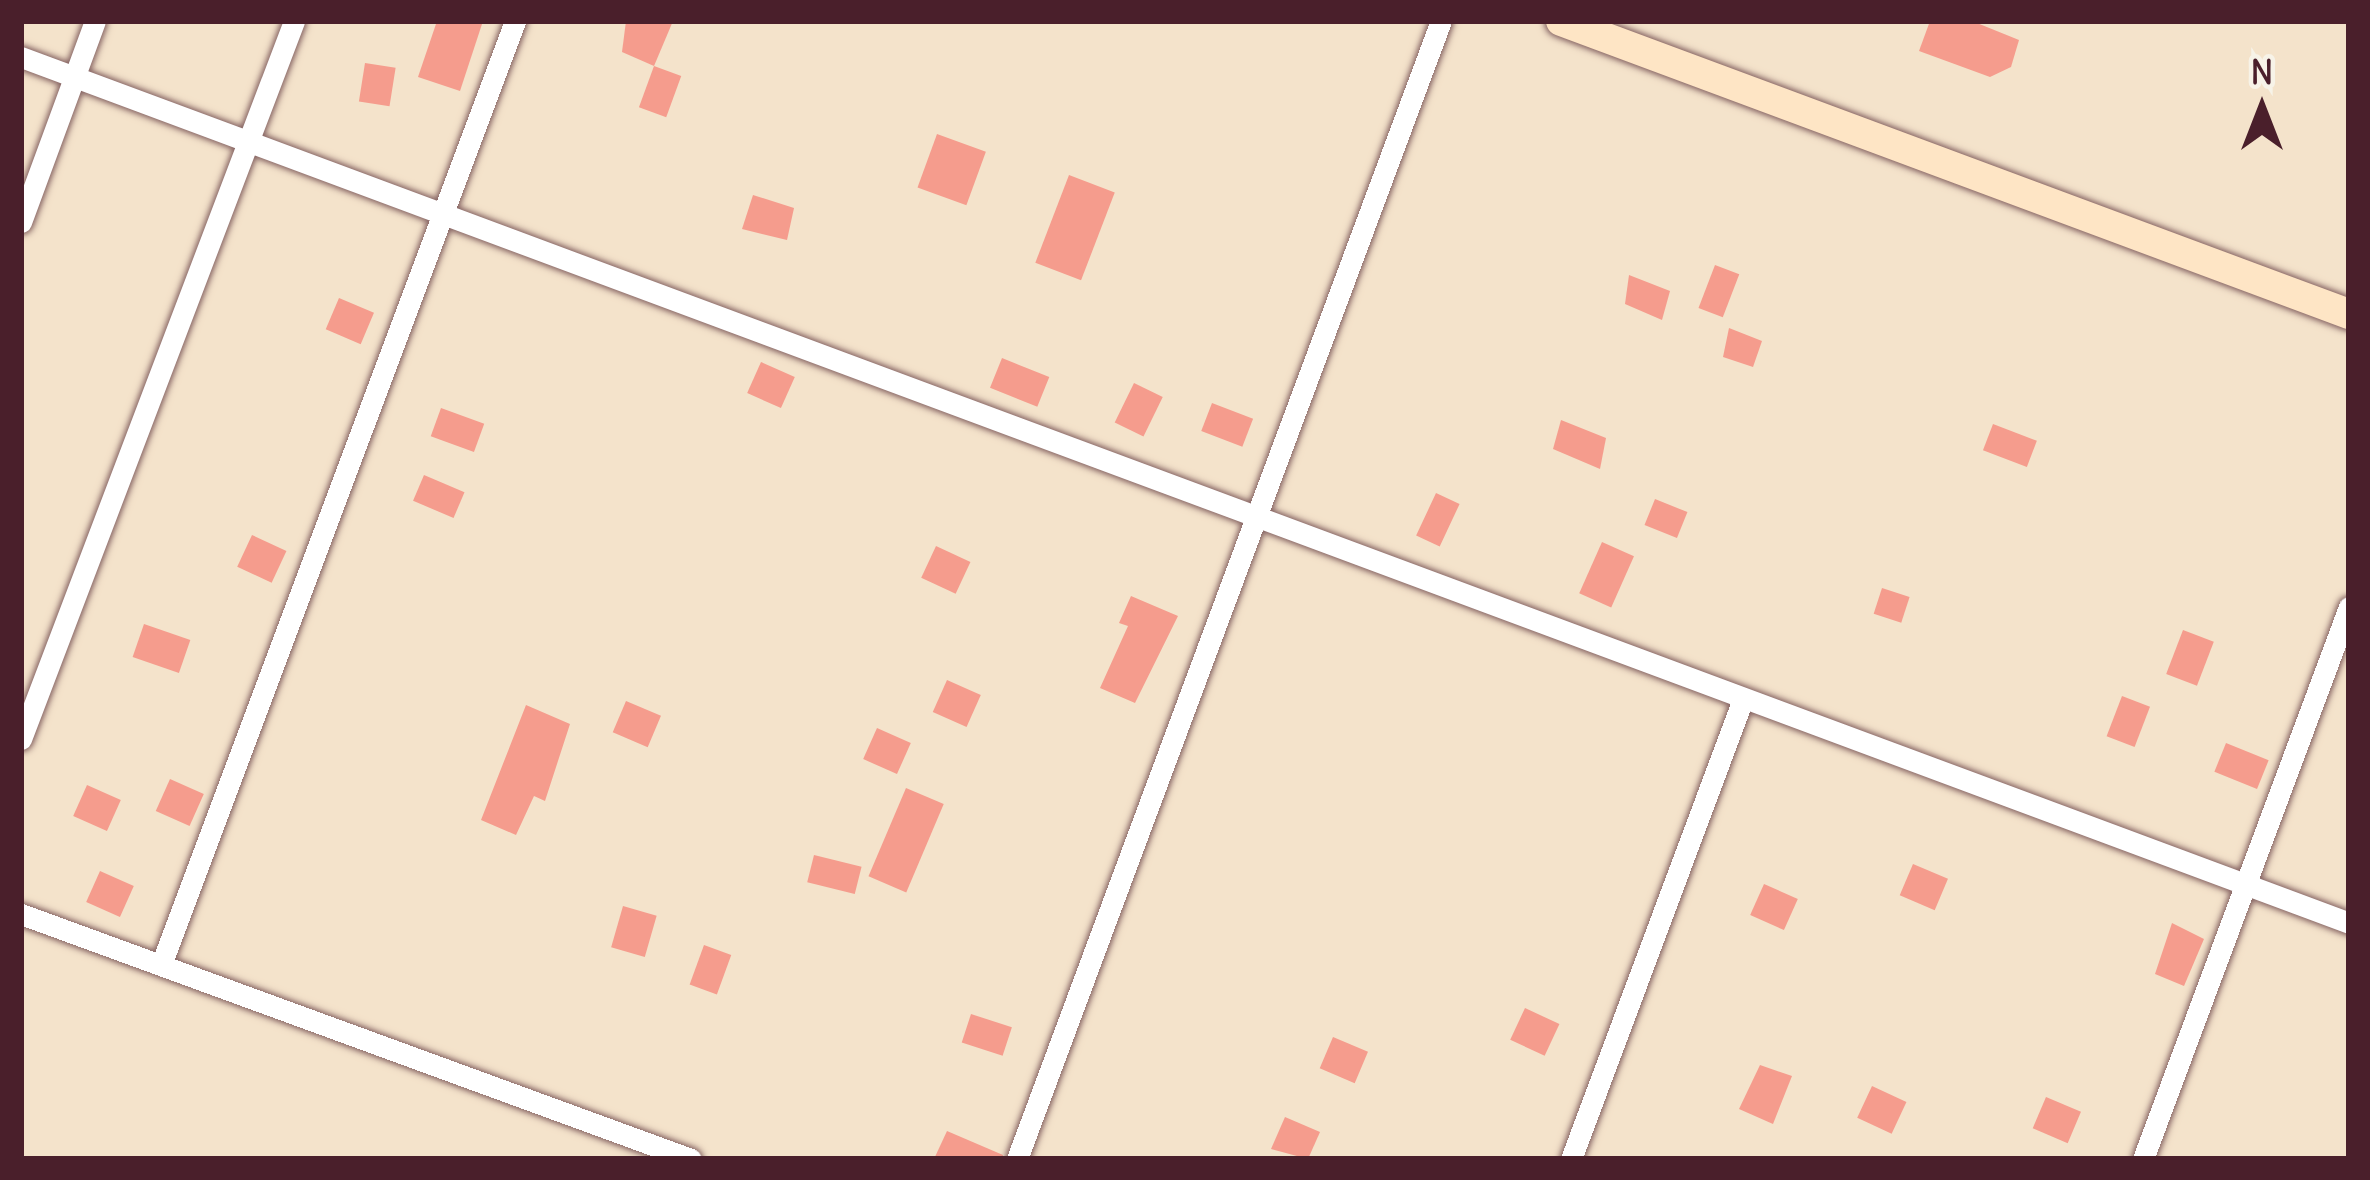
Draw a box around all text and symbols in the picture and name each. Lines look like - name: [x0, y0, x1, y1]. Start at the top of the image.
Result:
- north arrow: [2202, 48, 2322, 168]
- text: N: [2251, 51, 2273, 93]

